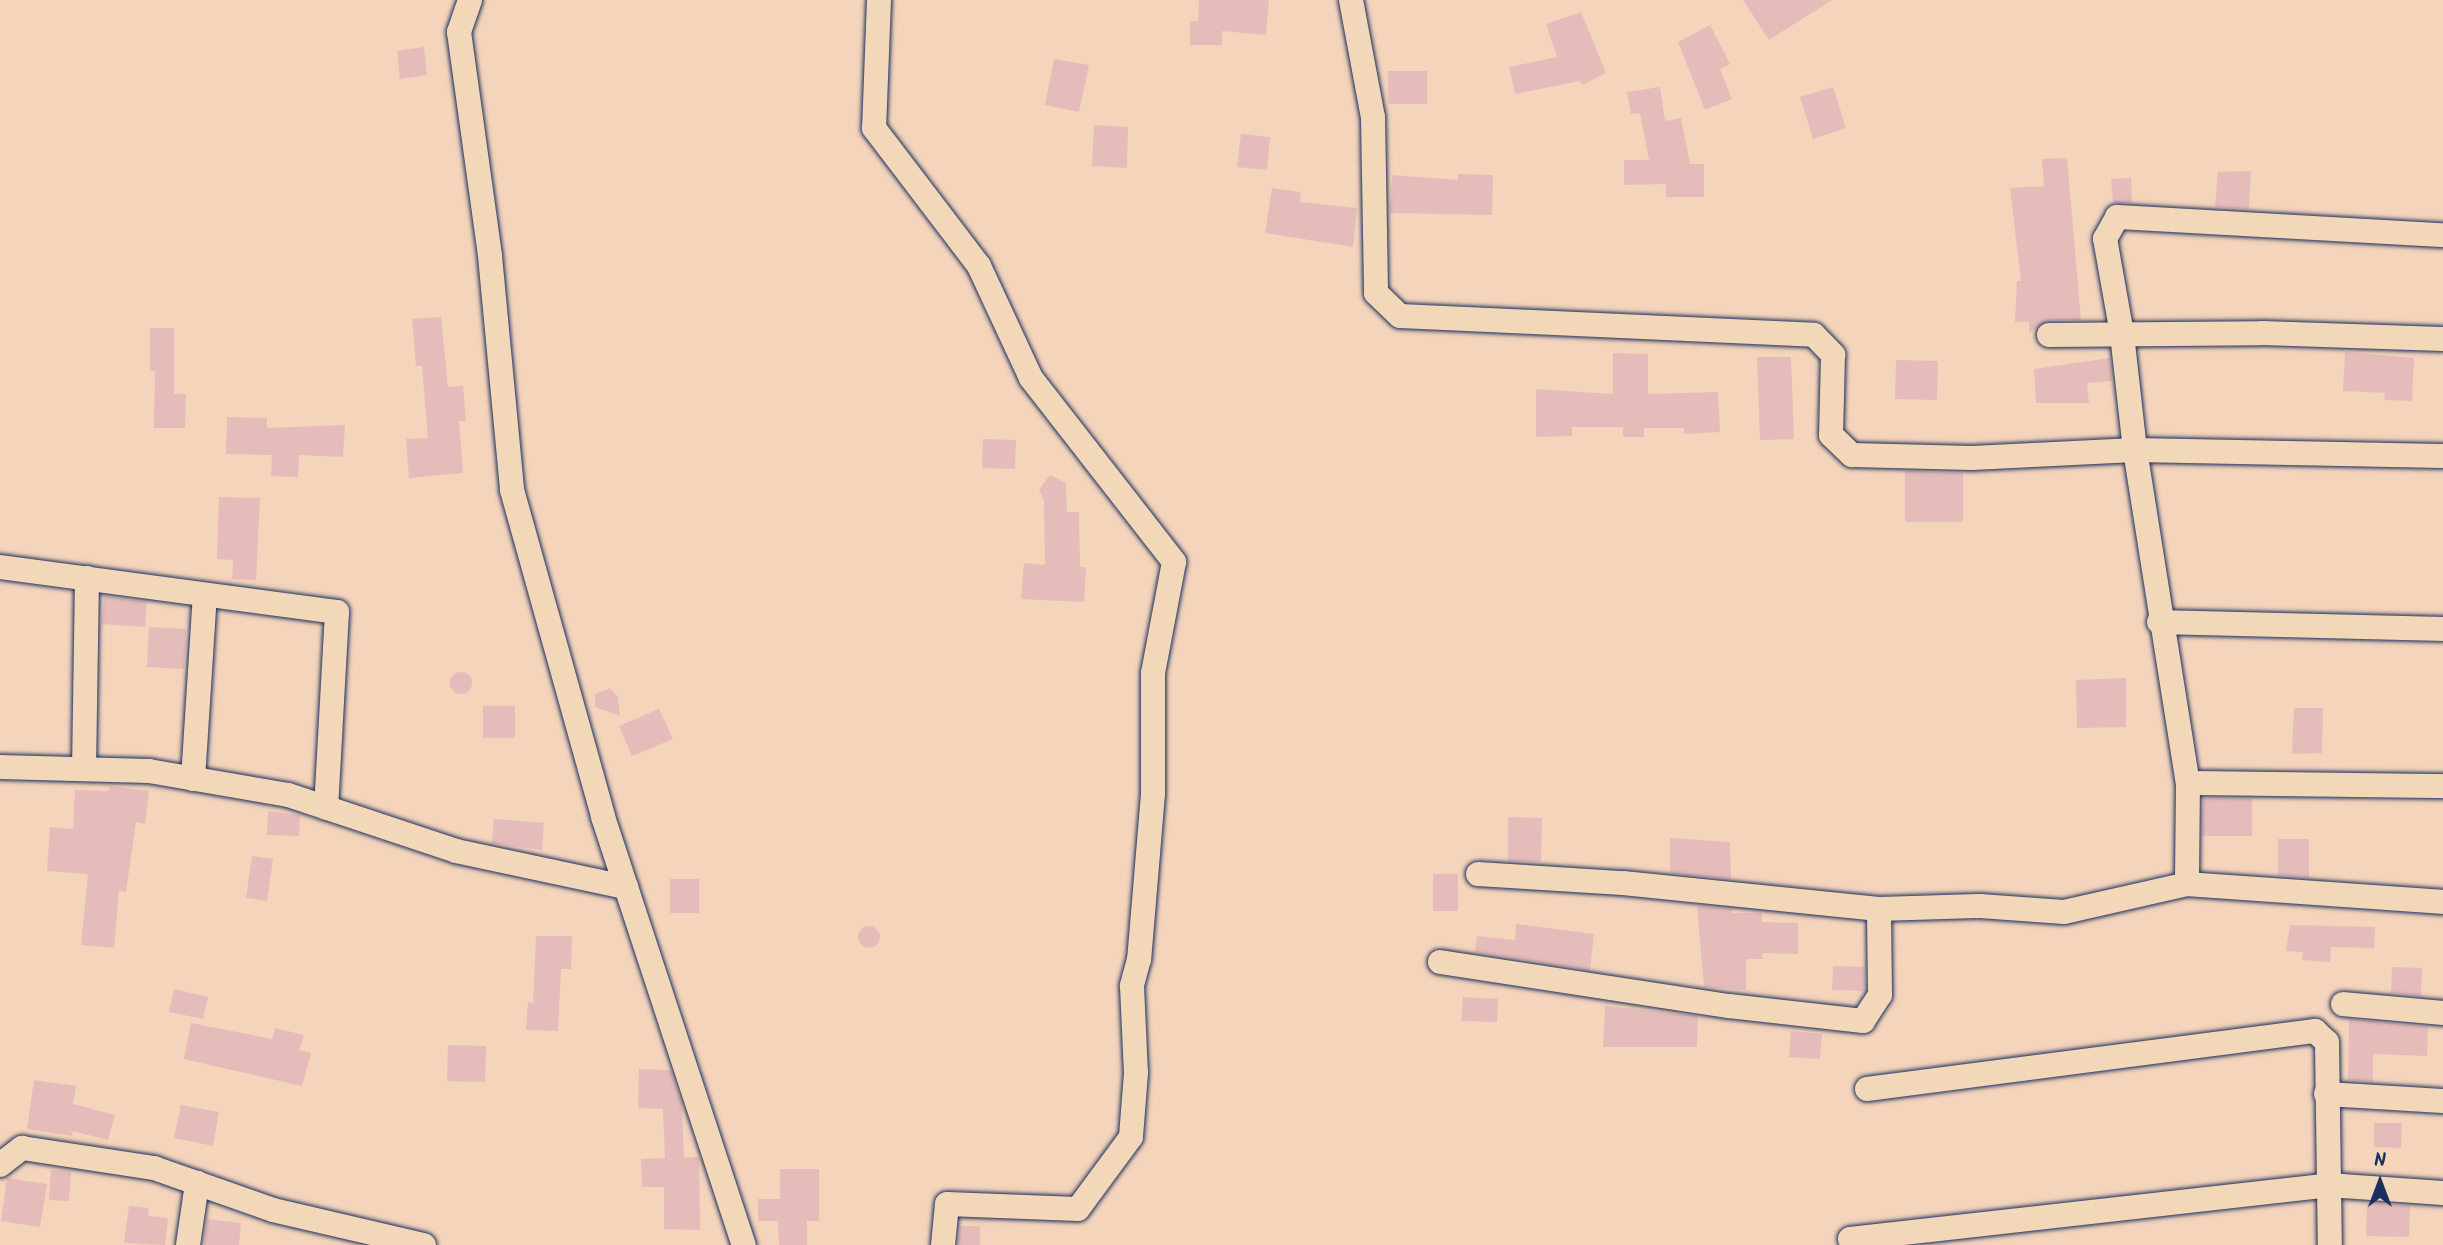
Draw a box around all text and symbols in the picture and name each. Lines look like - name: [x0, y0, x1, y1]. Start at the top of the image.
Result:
- text: N: [2374, 1146, 2386, 1176]
- north arrow: [2345, 1147, 2415, 1217]

